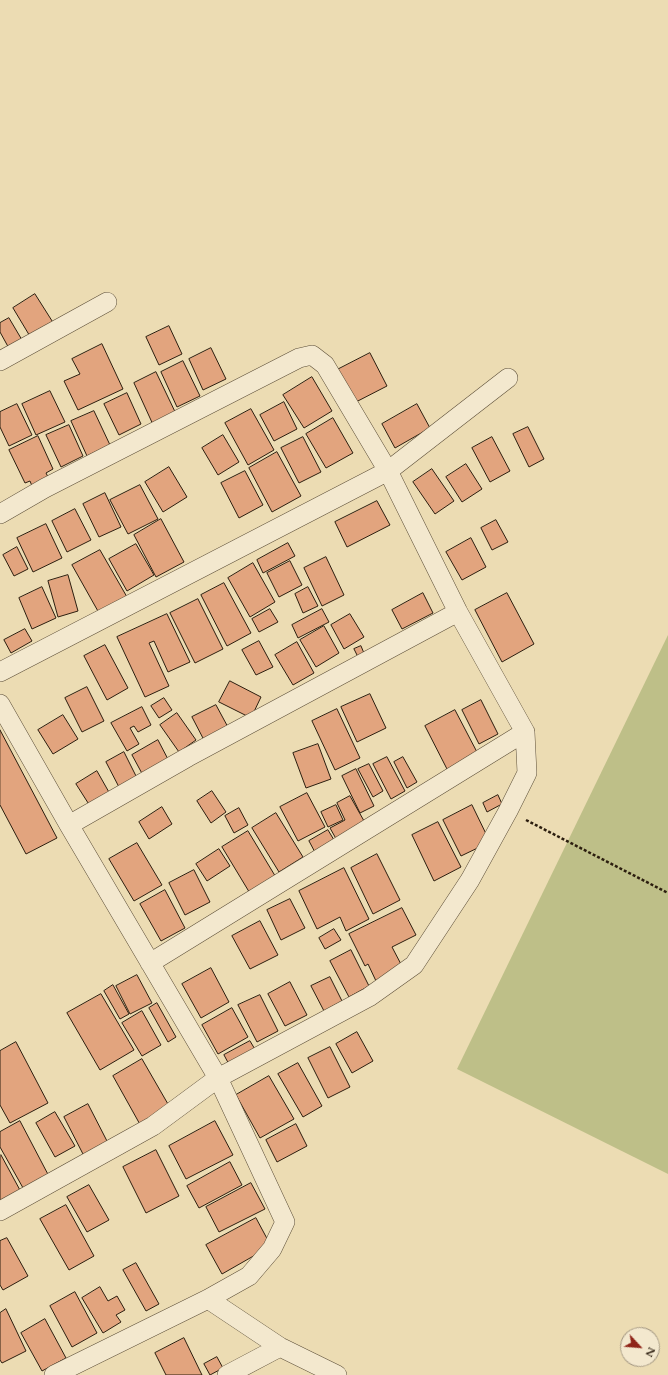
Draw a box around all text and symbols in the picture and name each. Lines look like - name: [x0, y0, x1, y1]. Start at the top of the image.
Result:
- north arrow: [620, 1327, 660, 1367]
- text: N: [642, 1344, 659, 1360]

